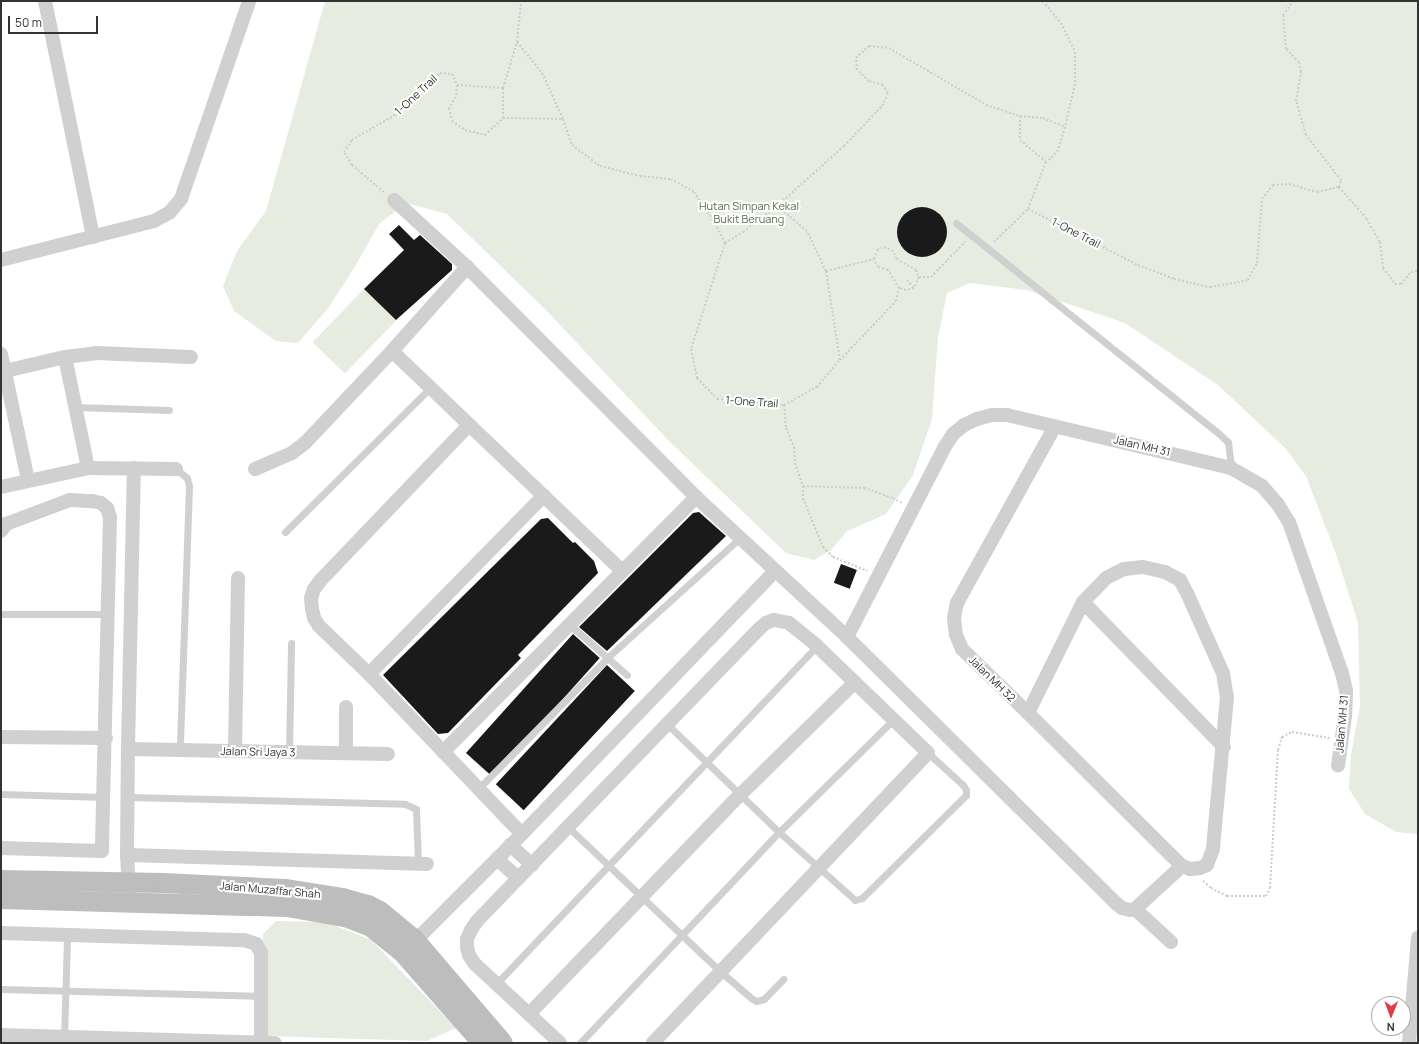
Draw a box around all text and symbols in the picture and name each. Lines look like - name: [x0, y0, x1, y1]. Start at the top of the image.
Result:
- scale bar: [10, 8, 100, 34]
- text: 50 m: [15, 14, 42, 31]
- street label: 1-One Trail: [392, 72, 440, 118]
- park label: Hutan Simpan Kekal Bukit Beruang: [699, 200, 799, 226]
- street label: 1-One Trail: [1049, 215, 1103, 251]
- street label: 1-One Trail: [725, 394, 779, 410]
- street label: Jalan MH 31: [1112, 433, 1172, 459]
- street label: Jalan MH 32: [966, 653, 1018, 705]
- street label: Jalan MH 31: [1333, 695, 1351, 753]
- street label: Jalan Sri Jaya 3: [220, 745, 296, 759]
- street label: Jalan Muzaffar Shah: [219, 879, 321, 901]
- north arrow: [1371, 996, 1411, 1036]
- text: N: [1387, 1020, 1395, 1035]

